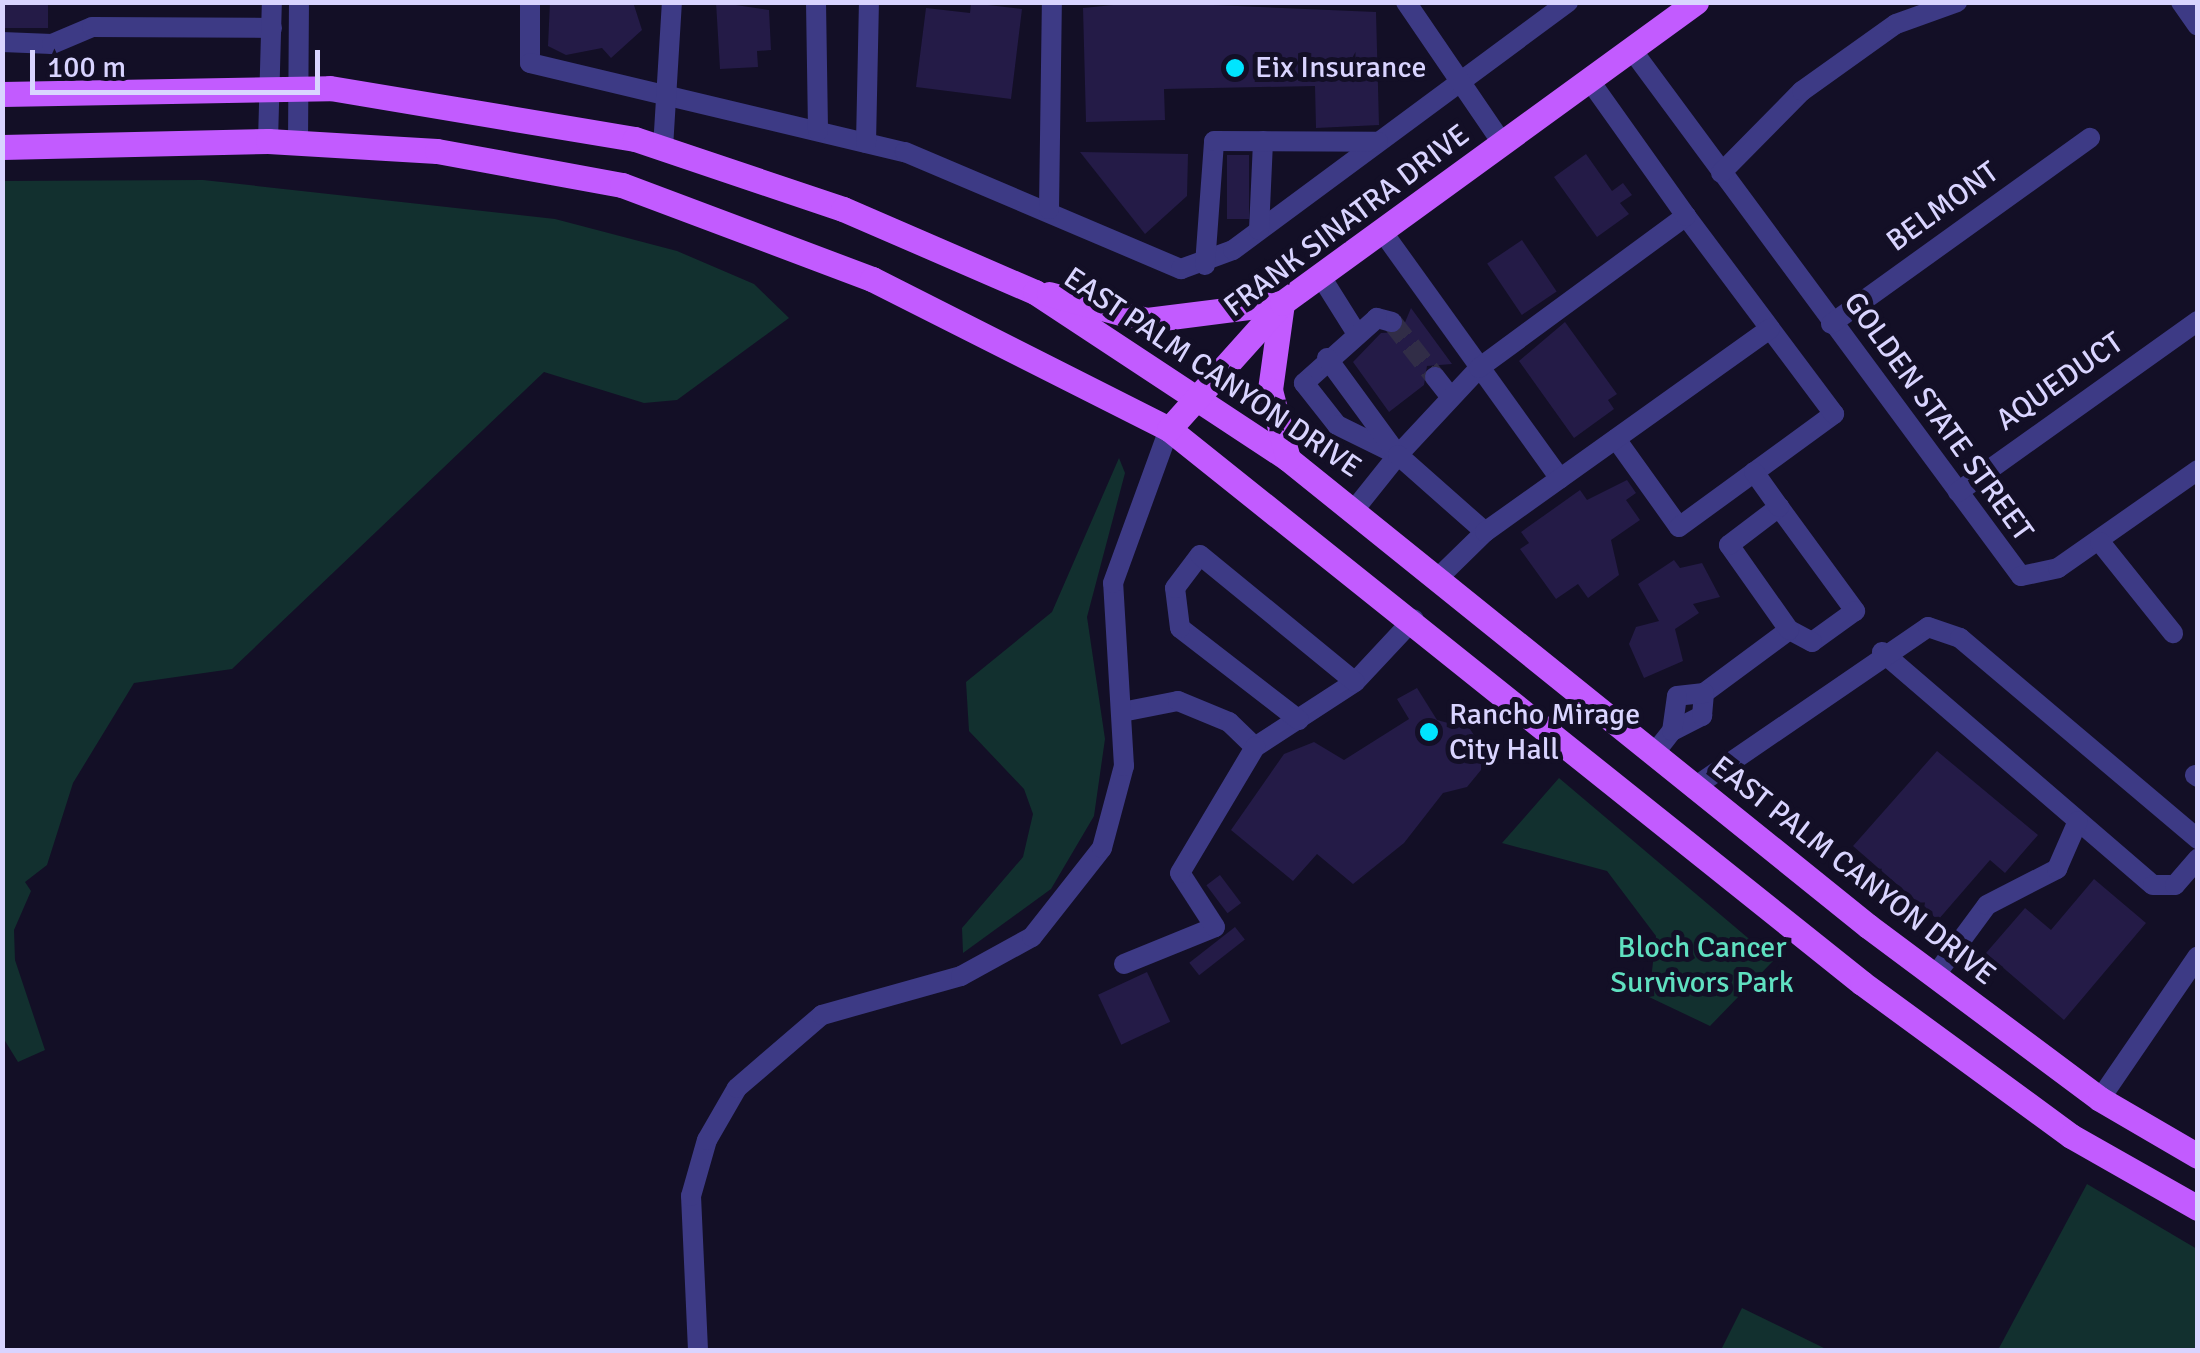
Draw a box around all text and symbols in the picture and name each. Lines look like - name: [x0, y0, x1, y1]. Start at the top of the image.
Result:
- scale bar: [35, 30, 325, 92]
- text: 100 m: [47, 49, 126, 86]
- place label: Eix Insurance: [1255, 50, 1426, 86]
- marker: Eix Insurance: [1224, 57, 1246, 79]
- street label: FRANK SINATRA DRIVE: [1217, 117, 1477, 325]
- street label: BELMONT: [1880, 154, 2006, 260]
- street label: EAST PALM CANYON DRIVE: [1056, 260, 1368, 486]
- street label: GOLDEN STATE STREET: [1836, 286, 2040, 548]
- street label: AQUEDUCT: [1990, 325, 2130, 439]
- place label: Rancho Mirage City Hall: [1449, 697, 1640, 768]
- marker: Rancho Mirage City Hall: [1418, 721, 1440, 743]
- street label: EAST PALM CANYON DRIVE: [1704, 749, 2002, 993]
- park label: Bloch Cancer Survivors Park: [1610, 930, 1794, 1000]

